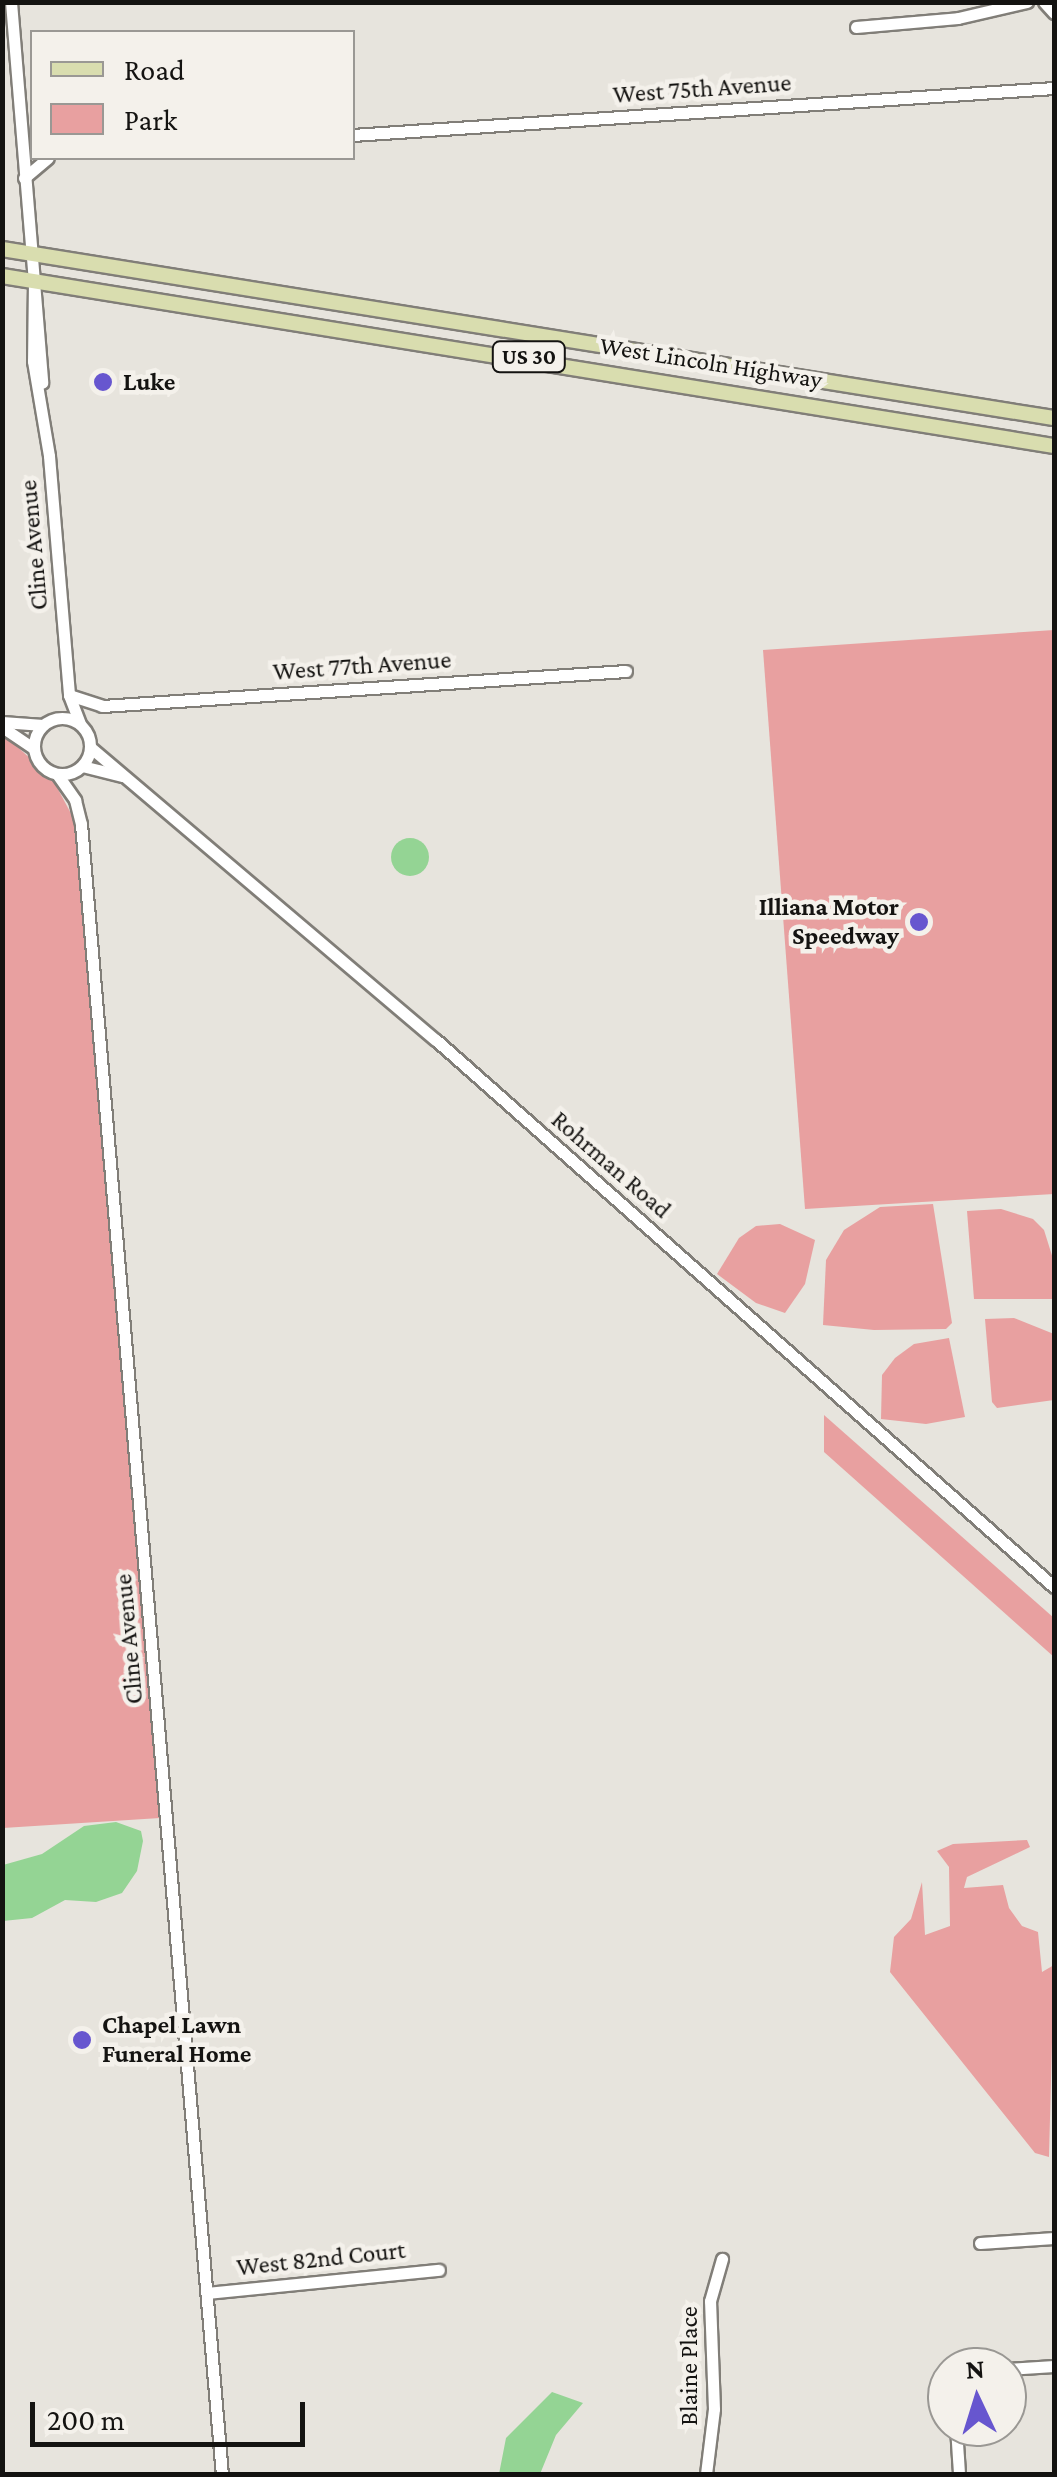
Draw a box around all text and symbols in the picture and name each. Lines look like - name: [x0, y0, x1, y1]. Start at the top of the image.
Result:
- legend: [30, 30, 355, 160]
- text: Road: [124, 53, 185, 86]
- street label: West 75th Avenue: [612, 68, 792, 110]
- text: Park: [124, 103, 177, 136]
- street label: West Lincoln Highway: [598, 331, 824, 395]
- road number: US 30: [492, 340, 566, 374]
- place label: Luke: [123, 367, 175, 397]
- marker: Luke: [92, 371, 114, 393]
- street label: Cline Avenue: [13, 479, 55, 611]
- street label: West 77th Avenue: [272, 645, 452, 687]
- place label: Illiana Motor Speedway: [759, 893, 899, 952]
- marker: Illiana Motor Speedway: [908, 911, 930, 933]
- street label: Rohrman Road: [545, 1105, 677, 1225]
- street label: Cline Avenue: [108, 1573, 150, 1705]
- place label: Chapel Lawn Funeral Home: [102, 2011, 251, 2070]
- marker: Chapel Lawn Funeral Home: [71, 2029, 93, 2051]
- street label: West 82nd Court: [235, 2235, 407, 2283]
- street label: Blaine Place: [674, 2306, 704, 2426]
- north arrow: [927, 2347, 1027, 2447]
- text: N: [964, 2352, 986, 2385]
- scale bar: [35, 2382, 310, 2444]
- text: 200 m: [47, 2403, 125, 2436]

